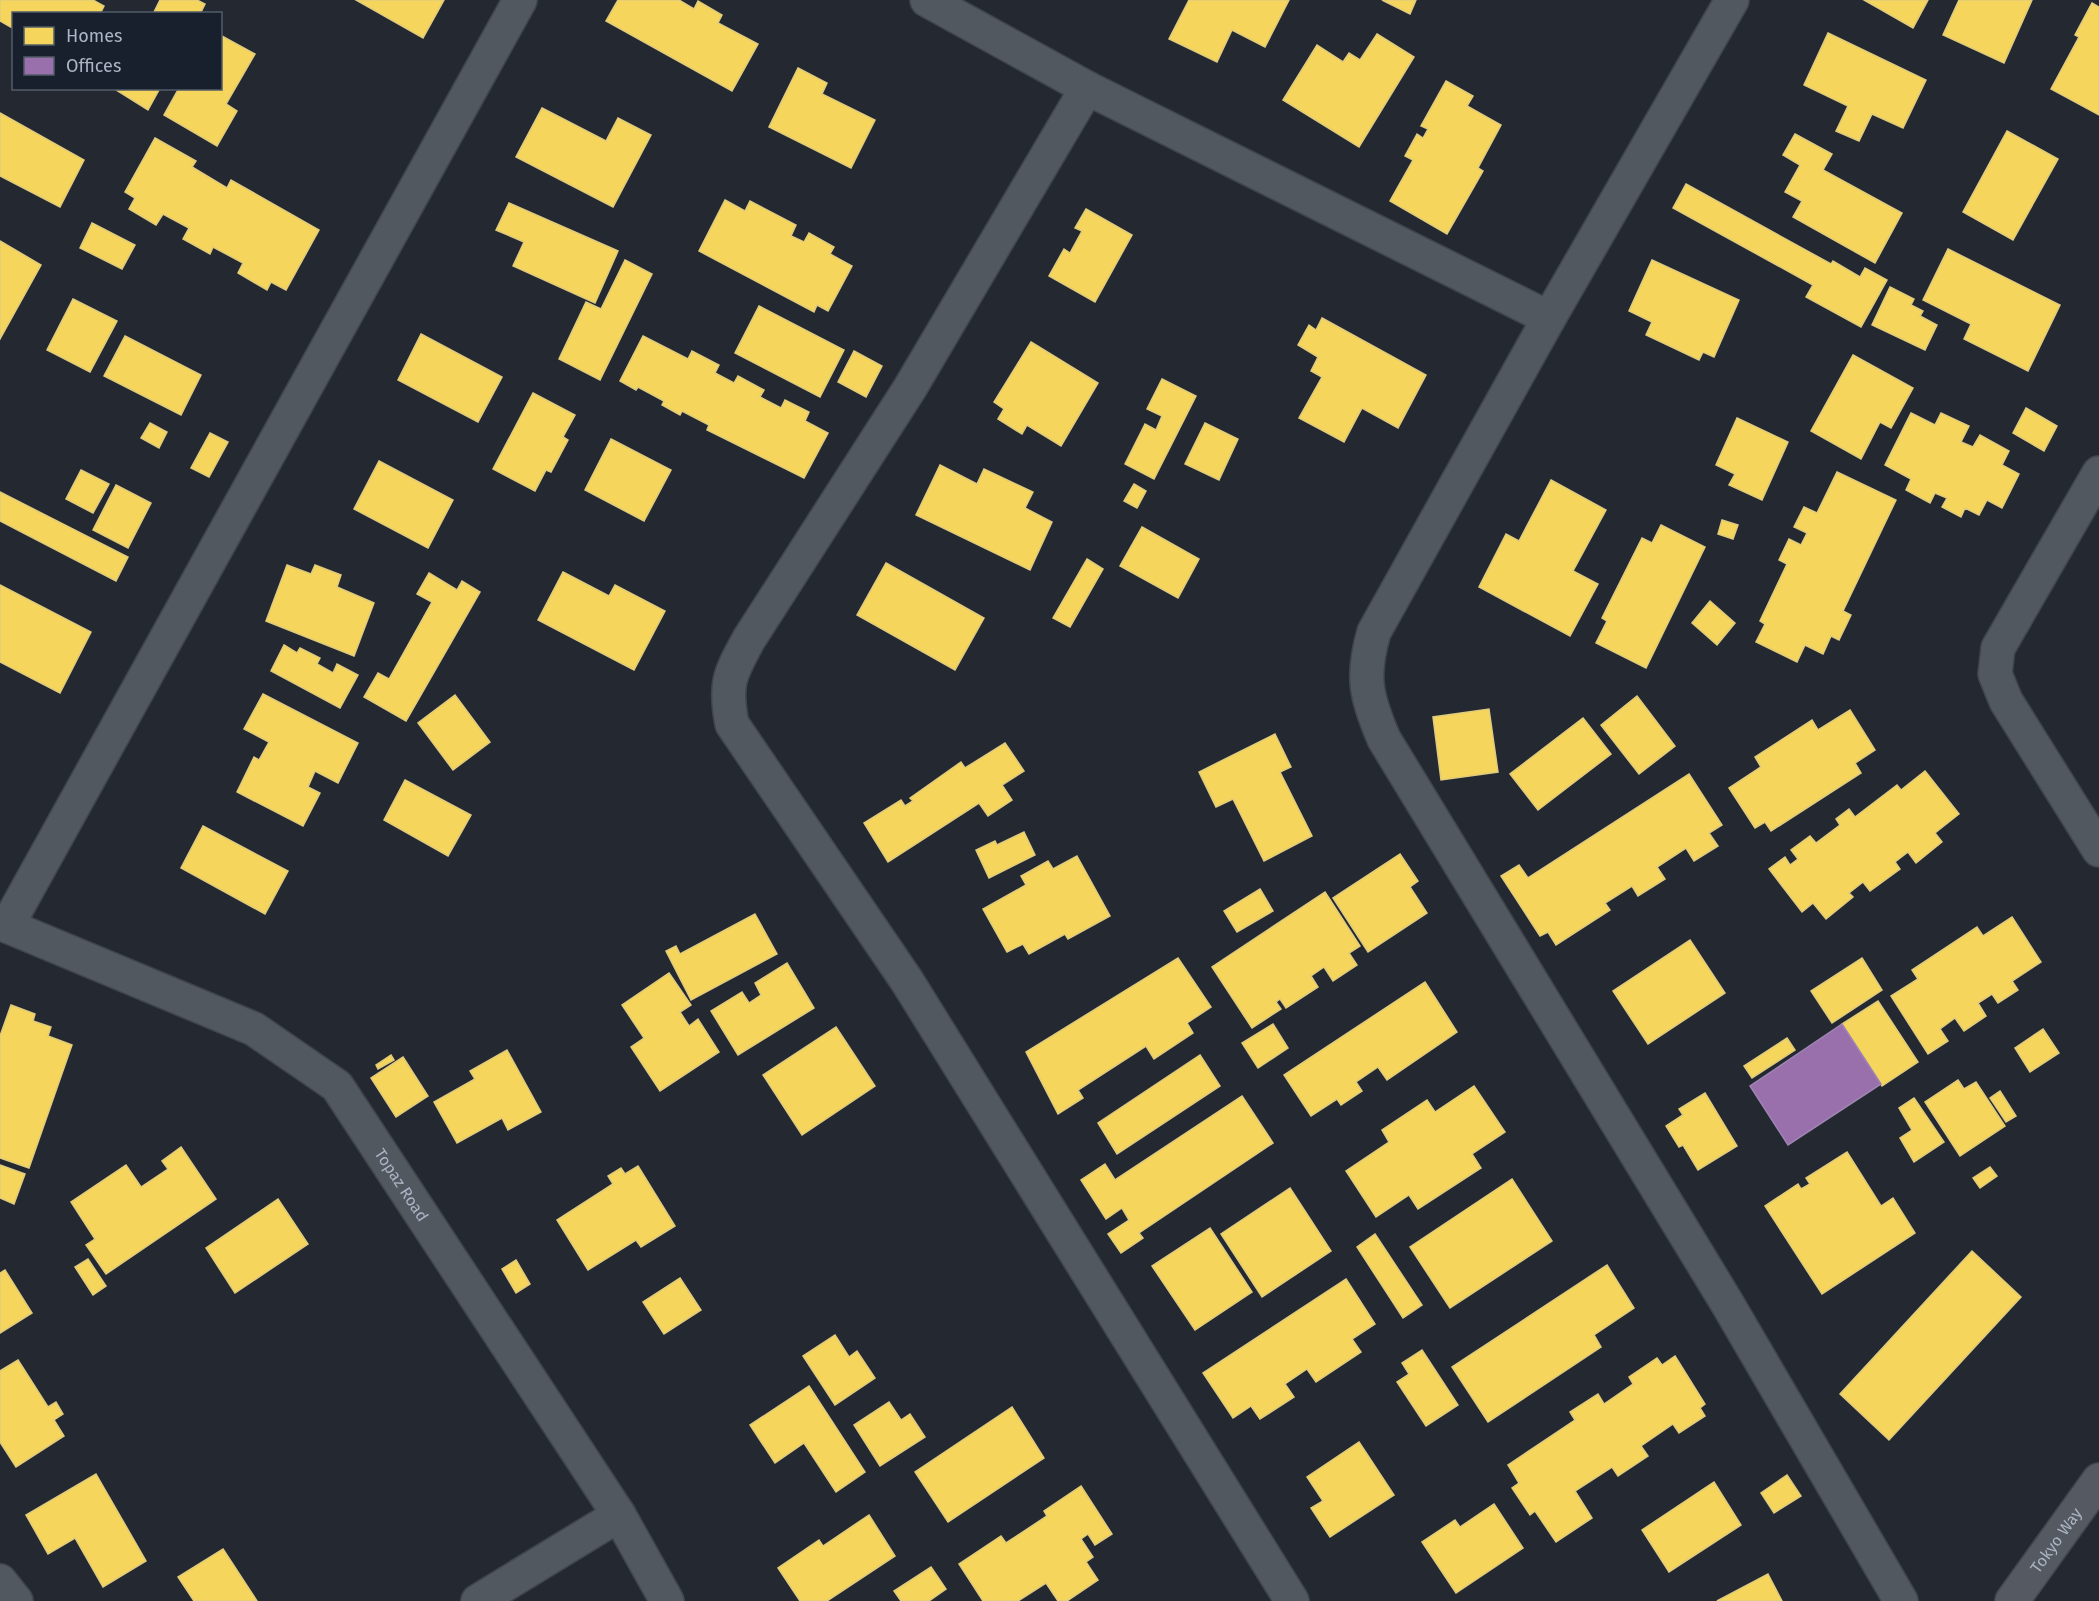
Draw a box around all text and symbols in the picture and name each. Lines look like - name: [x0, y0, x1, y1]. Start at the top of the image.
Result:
- legend: [12, 12, 222, 90]
- text: Homes: [66, 25, 122, 47]
- text: Offices: [66, 55, 121, 77]
- street label: Topaz Road: [371, 1145, 433, 1225]
- street label: Tokyo Way: [2026, 1504, 2086, 1576]

